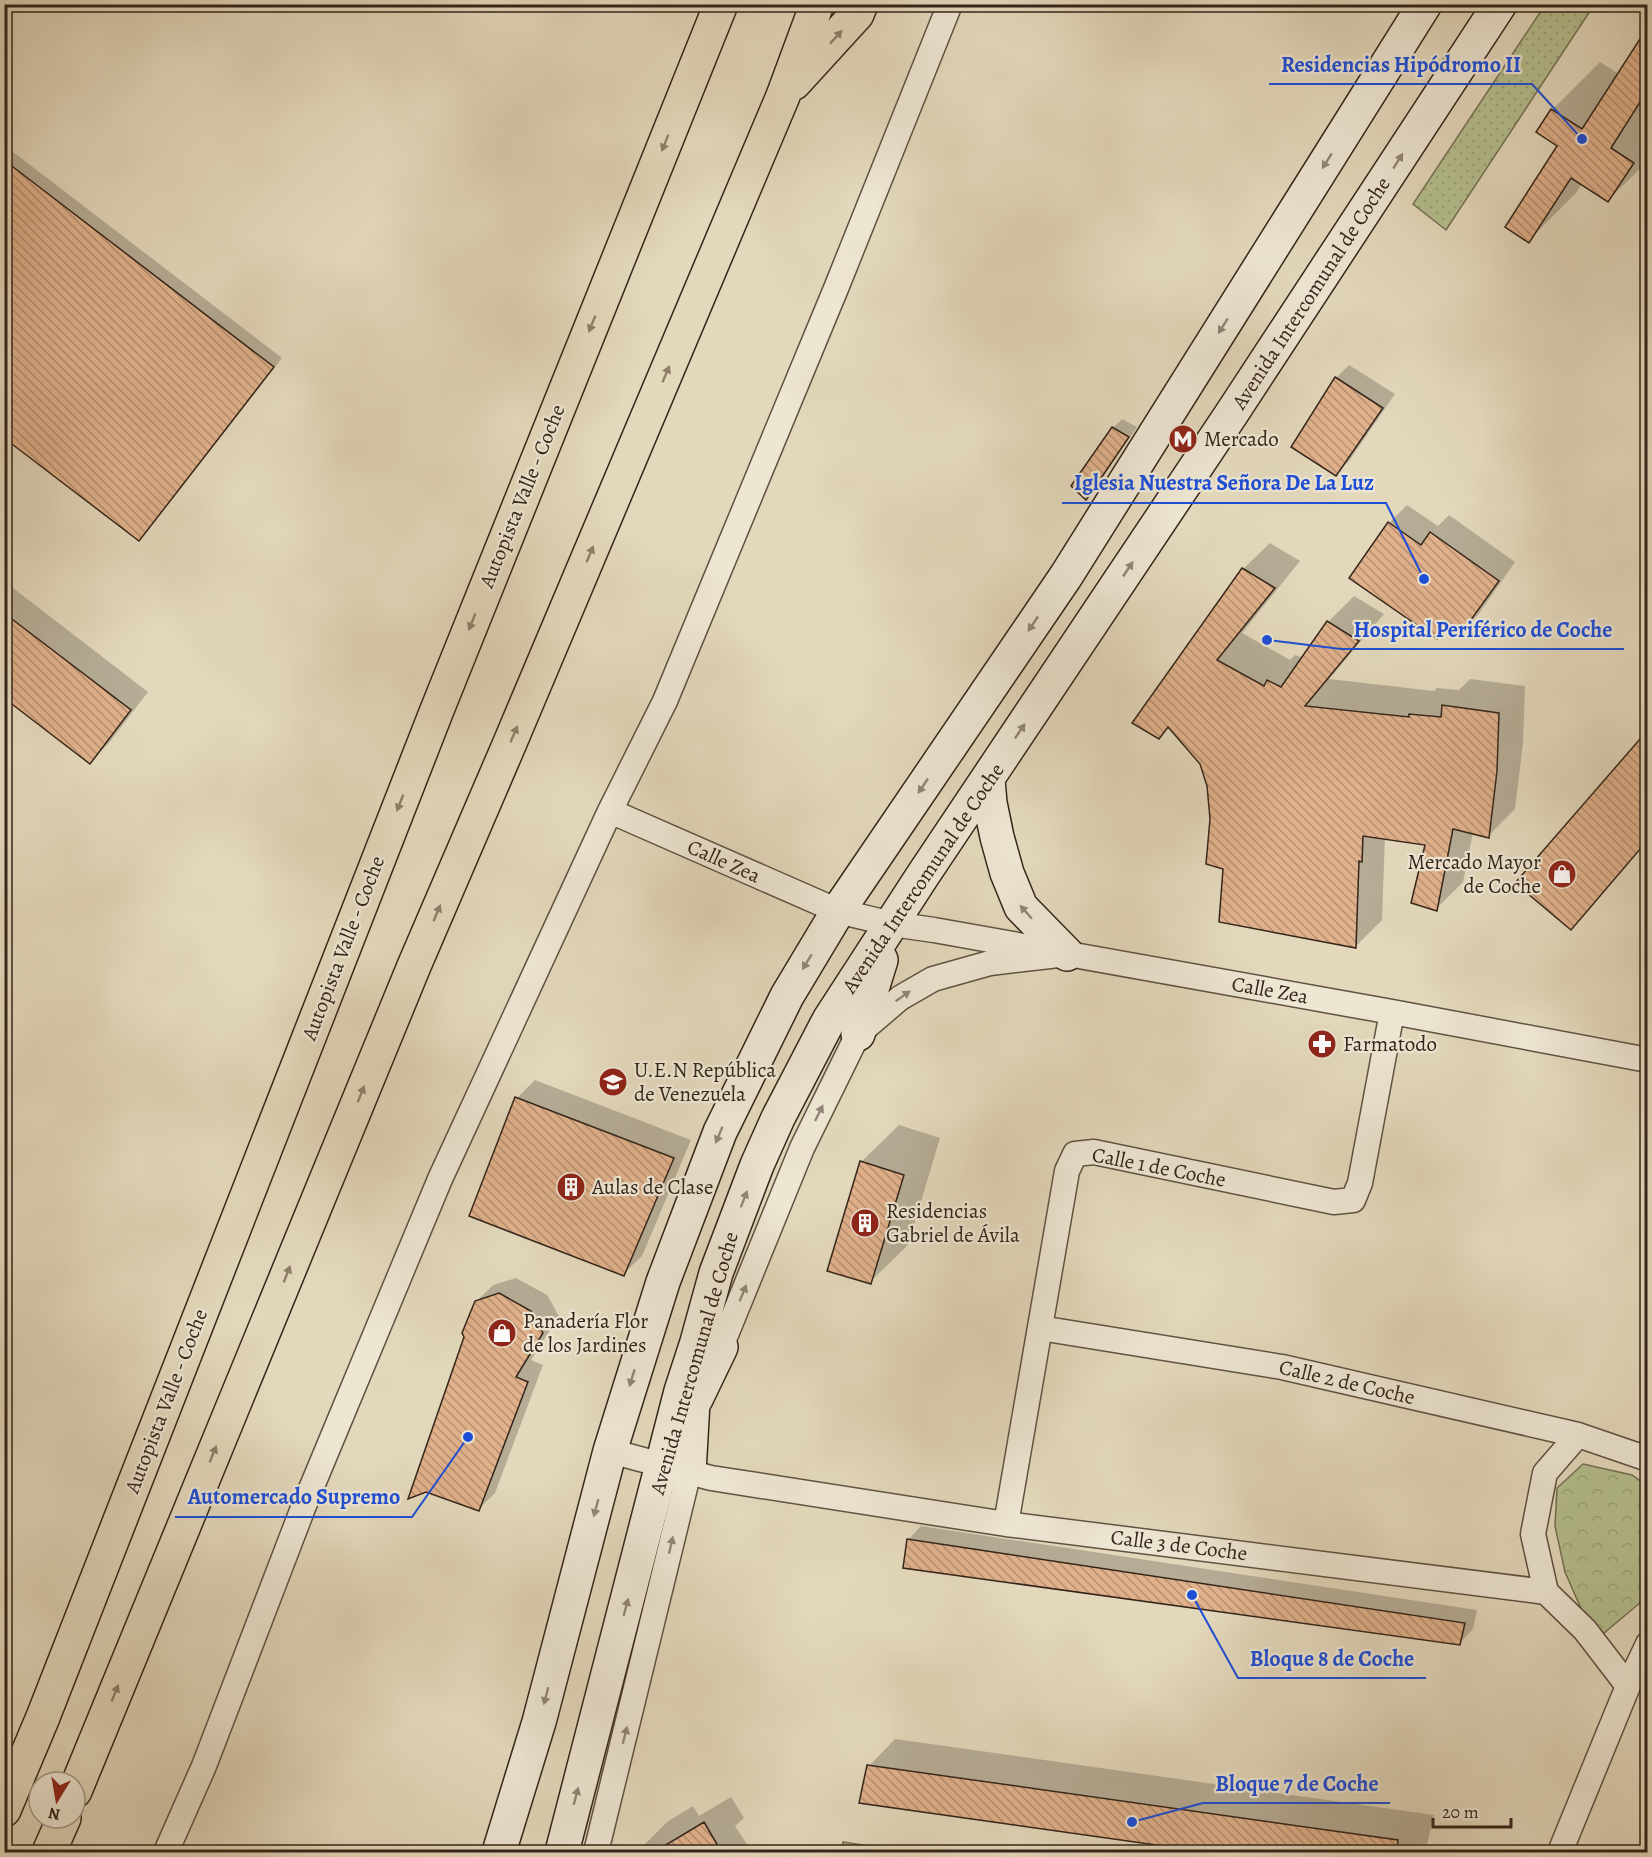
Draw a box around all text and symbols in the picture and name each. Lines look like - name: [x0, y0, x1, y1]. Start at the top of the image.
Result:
- one-way arrow: [829, 30, 843, 44]
- callout: Residencias Hipódromo II: [1269, 44, 1532, 84]
- text: Residencias Hipódromo II: [1281, 50, 1521, 80]
- one-way arrow: [660, 134, 669, 152]
- one-way arrow: [1322, 153, 1333, 169]
- one-way arrow: [1392, 153, 1403, 169]
- street label: Avenida Intercomunal de Coche: [1225, 171, 1397, 416]
- one-way arrow: [587, 315, 597, 333]
- one-way arrow: [1218, 318, 1229, 334]
- one-way arrow: [661, 365, 671, 383]
- street label: Autopista Valle - Coche: [472, 400, 572, 593]
- metro station icon: Mercado: [1167, 423, 1199, 455]
- place label: Mercado: [1204, 425, 1279, 453]
- callout: Iglesia Nuestra Señora De La Luz: [1062, 463, 1386, 503]
- text: Iglesia Nuestra Señora De La Luz: [1074, 468, 1374, 498]
- one-way arrow: [585, 544, 595, 562]
- one-way arrow: [1122, 561, 1133, 577]
- callout: Hospital Periférico de Coche: [1341, 609, 1624, 649]
- one-way arrow: [467, 613, 477, 631]
- text: Hospital Periférico de Coche: [1354, 615, 1612, 645]
- one-way arrow: [1027, 616, 1039, 632]
- one-way arrow: [509, 724, 519, 742]
- one-way arrow: [1014, 724, 1026, 740]
- street label: Avenida Intercomunal de Coche: [835, 757, 1011, 999]
- one-way arrow: [917, 777, 929, 793]
- one-way arrow: [395, 794, 404, 812]
- street label: Calle Zea: [683, 832, 765, 890]
- place label: Mercado Mayor de Coche: [1408, 848, 1541, 900]
- street label: Autopista Valle - Coche: [295, 852, 391, 1045]
- shop icon: Mercado Mayor de Coche: [1546, 858, 1578, 890]
- one-way arrow: [432, 903, 442, 921]
- one-way arrow: [1020, 905, 1033, 920]
- one-way arrow: [802, 953, 813, 970]
- street label: Calle Zea: [1229, 969, 1311, 1011]
- one-way arrow: [895, 990, 911, 1002]
- pharmacy icon: Farmatodo: [1306, 1028, 1338, 1060]
- place label: Farmatodo: [1343, 1030, 1437, 1058]
- place label: U.E.N República de Venezuela: [634, 1056, 776, 1108]
- school or university icon: U.E.N República de Venezuela: [597, 1066, 629, 1098]
- one-way arrow: [357, 1084, 367, 1102]
- one-way arrow: [814, 1105, 823, 1122]
- one-way arrow: [714, 1126, 723, 1144]
- street label: Calle 1 de Coche: [1090, 1140, 1228, 1194]
- building icon: Aulas de Clase: [555, 1171, 587, 1203]
- place label: Aulas de Clase: [591, 1173, 713, 1201]
- one-way arrow: [740, 1189, 750, 1207]
- place label: Residencias Gabriel de Ávila: [886, 1197, 1020, 1249]
- building icon: Residencias Gabriel de Ávila: [849, 1207, 881, 1239]
- street label: Avenida Intercomunal de Coche: [643, 1228, 745, 1499]
- one-way arrow: [283, 1265, 292, 1283]
- one-way arrow: [738, 1284, 748, 1302]
- street label: Autopista Valle - Coche: [118, 1305, 214, 1498]
- place label: Panadería Flor de los Jardines: [523, 1307, 648, 1359]
- shop icon: Panadería Flor de los Jardines: [486, 1317, 518, 1349]
- street label: Calle 2 de Coche: [1276, 1353, 1418, 1411]
- one-way arrow: [627, 1369, 637, 1387]
- one-way arrow: [208, 1445, 218, 1463]
- callout: Automercado Supremo: [175, 1477, 412, 1517]
- text: Automercado Supremo: [187, 1482, 400, 1512]
- one-way arrow: [591, 1499, 600, 1517]
- street label: Calle 3 de Coche: [1109, 1523, 1249, 1567]
- one-way arrow: [666, 1536, 676, 1554]
- one-way arrow: [621, 1598, 631, 1616]
- callout: Bloque 8 de Coche: [1238, 1638, 1426, 1678]
- text: Bloque 8 de Coche: [1250, 1644, 1414, 1674]
- one-way arrow: [111, 1684, 120, 1702]
- one-way arrow: [541, 1687, 550, 1705]
- one-way arrow: [621, 1726, 631, 1744]
- callout: Bloque 7 de Coche: [1203, 1763, 1390, 1803]
- text: Bloque 7 de Coche: [1215, 1769, 1379, 1799]
- north arrow: [27, 1770, 87, 1830]
- one-way arrow: [572, 1787, 582, 1805]
- scale bar: [1433, 1791, 1511, 1829]
- text: 20 m: [1442, 1800, 1479, 1824]
- text: N: [46, 1802, 62, 1826]

